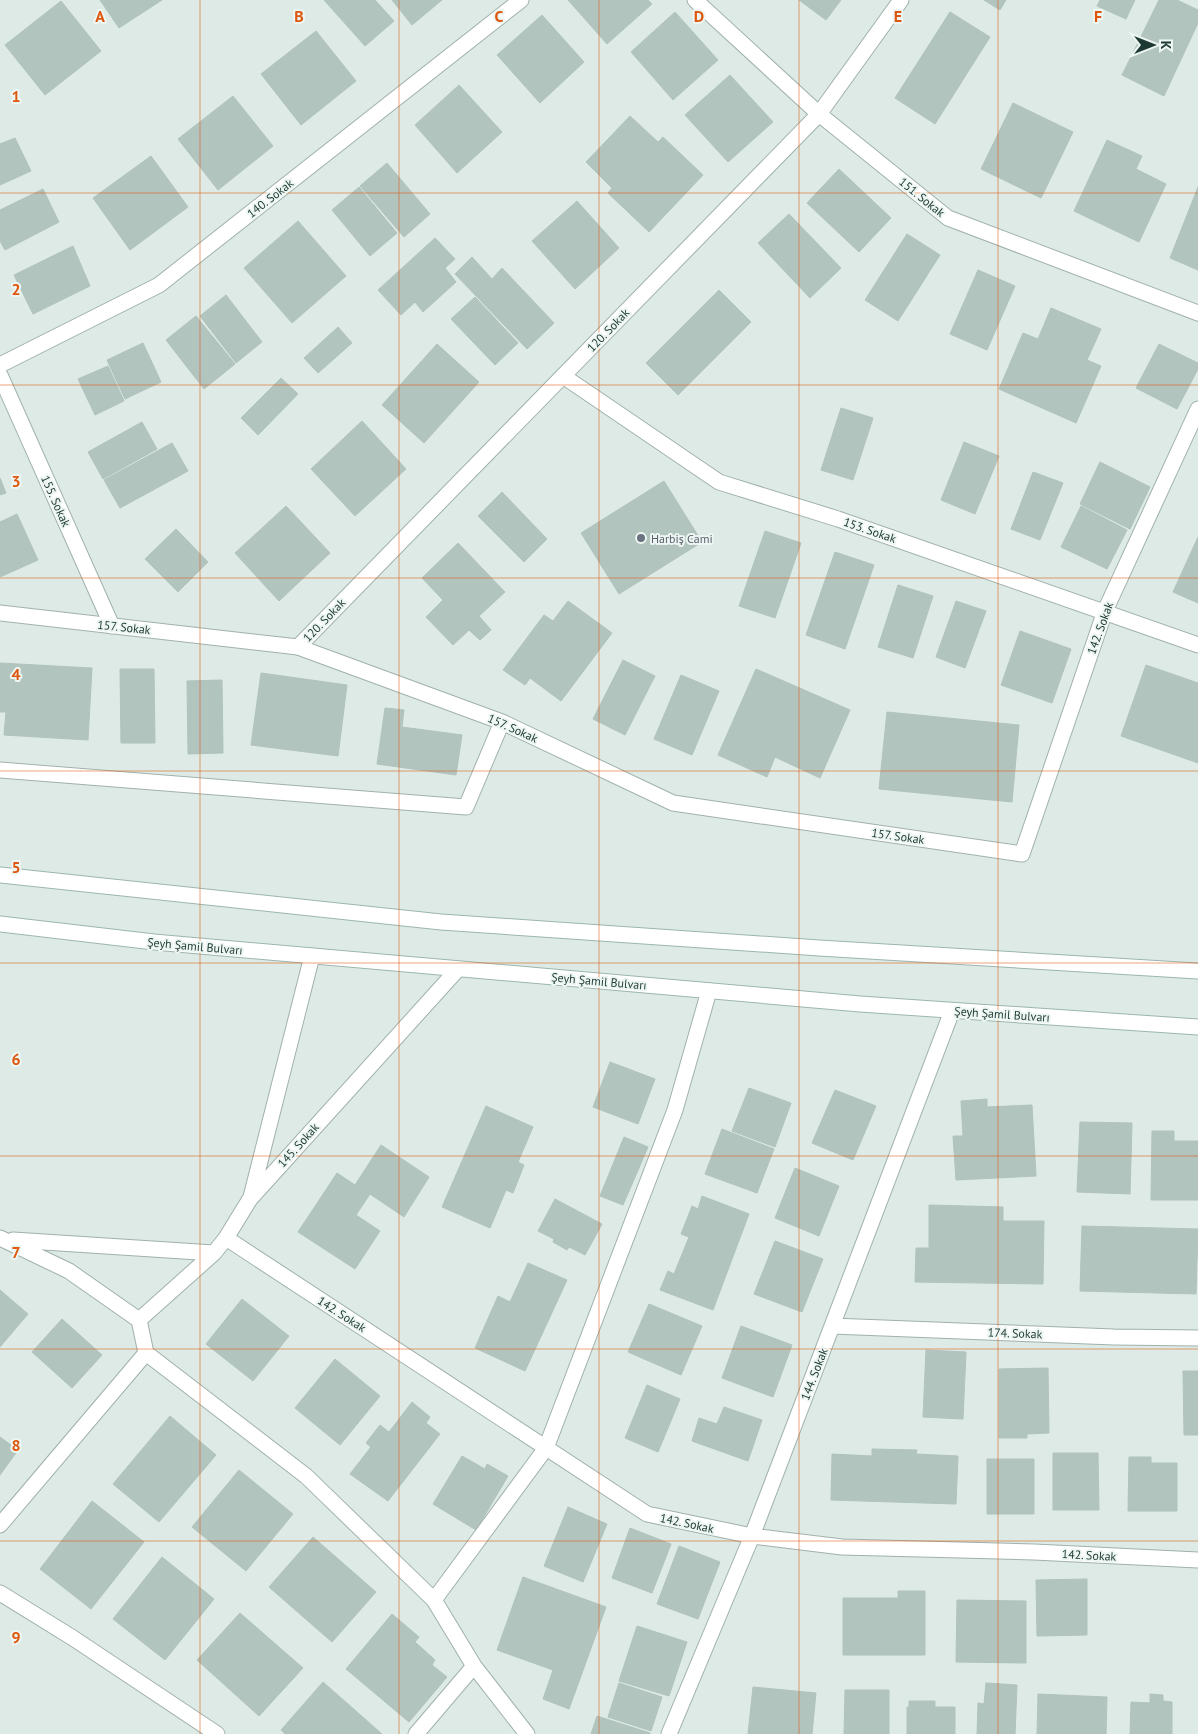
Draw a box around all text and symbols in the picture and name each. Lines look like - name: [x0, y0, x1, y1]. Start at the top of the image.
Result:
- text: A: [95, 6, 105, 26]
- text: B: [294, 6, 304, 26]
- text: C: [495, 6, 504, 26]
- text: D: [694, 6, 704, 26]
- text: E: [894, 6, 902, 26]
- text: F: [1094, 6, 1102, 26]
- north arrow: [1128, 20, 1178, 70]
- text: K: [1157, 41, 1175, 50]
- text: 1: [11, 86, 21, 106]
- street label: 151. Sokak: [896, 174, 948, 220]
- street label: 140. Sokak: [244, 175, 296, 221]
- text: 2: [11, 279, 21, 299]
- street label: 120. Sokak: [584, 305, 633, 355]
- text: 3: [11, 471, 21, 491]
- street label: 155. Sokak: [38, 473, 74, 529]
- street label: 153. Sokak: [842, 514, 899, 546]
- place label: Harbiş Cami: [651, 531, 713, 546]
- marker: Harbiş Cami: [635, 532, 647, 544]
- street label: 120. Sokak: [300, 595, 349, 645]
- street label: 142. Sokak: [1084, 599, 1116, 656]
- street label: 157. Sokak: [97, 617, 152, 637]
- text: 4: [11, 664, 21, 684]
- street label: 157. Sokak: [486, 710, 541, 746]
- street label: 157. Sokak: [871, 825, 926, 847]
- text: 5: [11, 857, 21, 877]
- street label: Şeyh Şamil Bulvarı: [147, 934, 243, 958]
- street label: Şeyh Şamil Bulvarı: [551, 969, 647, 993]
- street label: Şeyh Şamil Bulvarı: [954, 1003, 1050, 1025]
- text: 6: [11, 1049, 21, 1069]
- street label: 145. Sokak: [274, 1119, 322, 1170]
- text: 7: [11, 1242, 21, 1262]
- street label: 142. Sokak: [315, 1293, 369, 1335]
- street label: 174. Sokak: [987, 1325, 1043, 1341]
- street label: 144. Sokak: [797, 1346, 831, 1402]
- text: 8: [11, 1435, 21, 1455]
- street label: 142. Sokak: [659, 1510, 716, 1536]
- street label: 142. Sokak: [1061, 1546, 1117, 1564]
- text: 9: [11, 1627, 21, 1647]

